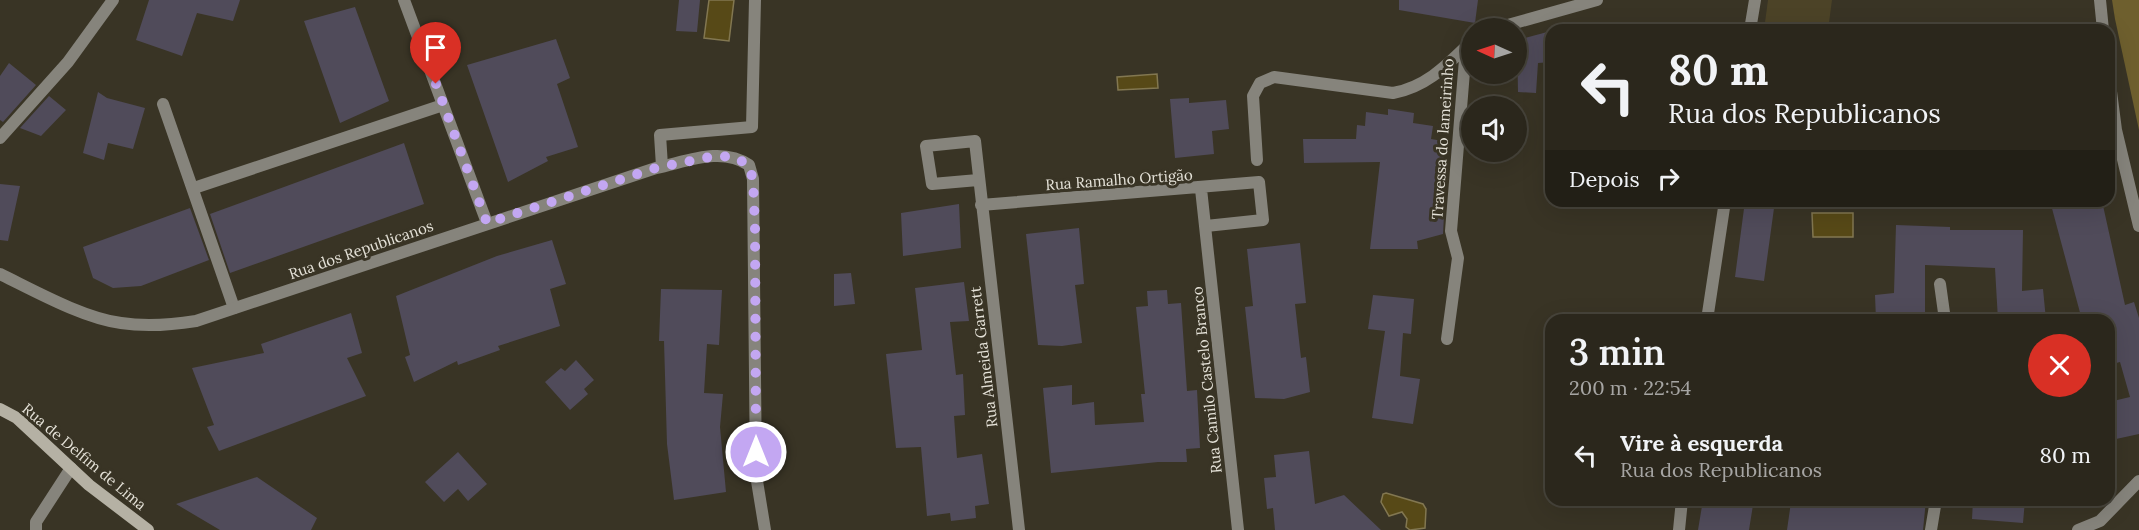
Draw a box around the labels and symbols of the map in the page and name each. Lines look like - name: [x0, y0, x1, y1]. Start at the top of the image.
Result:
- north arrow: [1461, 18, 1527, 84]
- pin: [410, 22, 461, 84]
- street label: Travessa do lameirinho: [1427, 58, 1458, 220]
- street label: Rua Ramalho Ortigão: [1045, 165, 1193, 194]
- street label: Rua dos Republicanos: [286, 216, 436, 283]
- street label: Rua Almeida Garrett: [965, 285, 1002, 429]
- street label: Rua Camilo Castelo Branco: [1187, 285, 1226, 474]
- street label: Rua de Delfim de Lima: [18, 399, 150, 514]
- position arrow: [724, 420, 788, 484]

